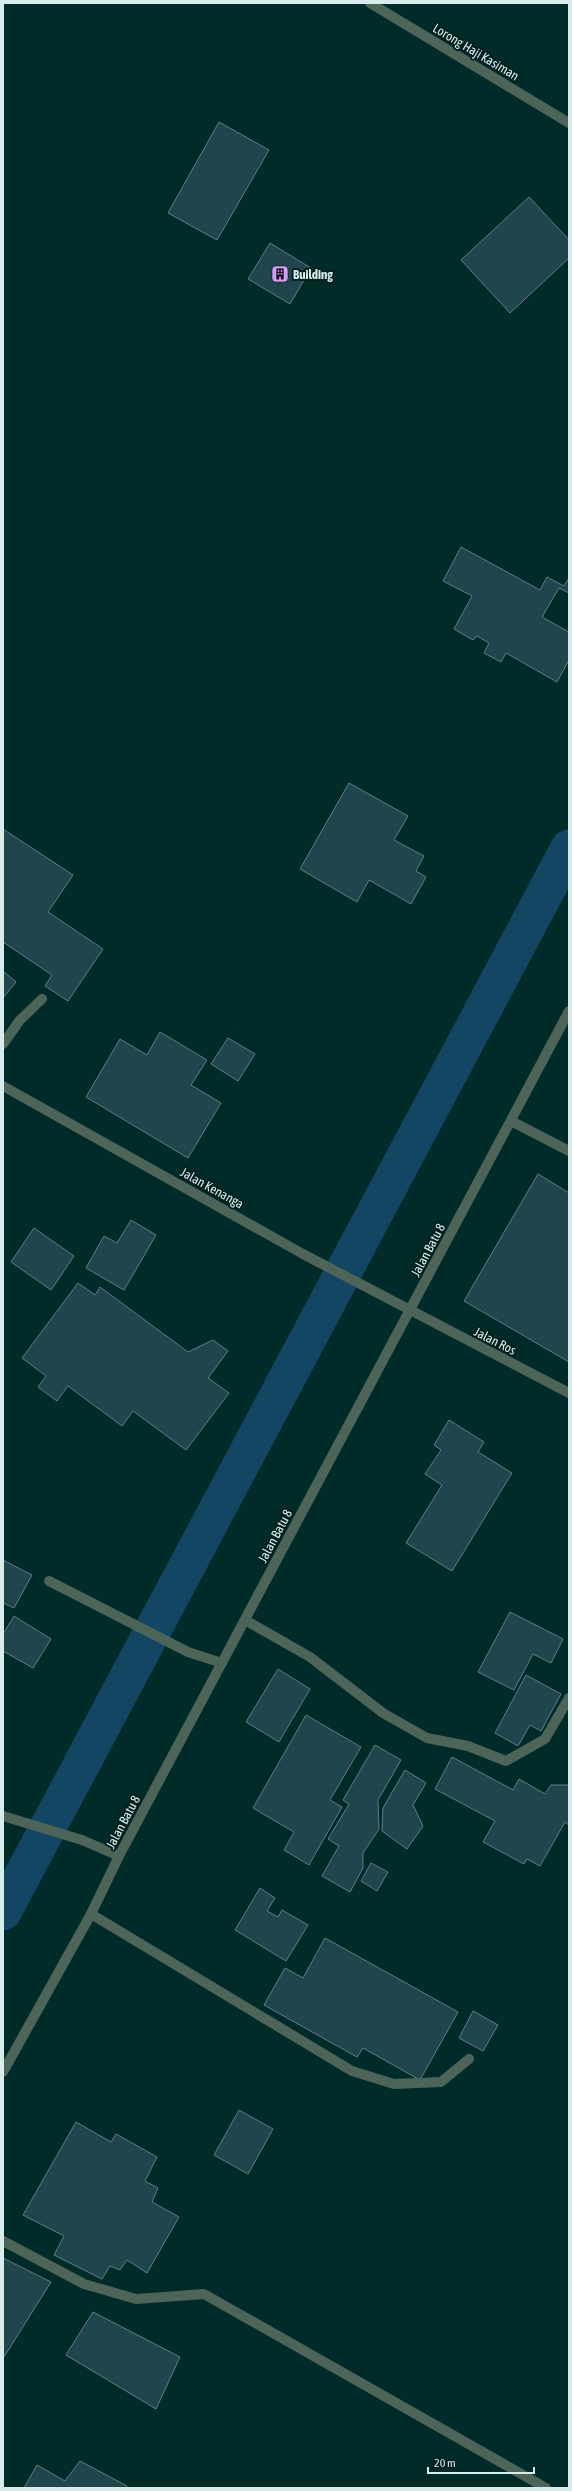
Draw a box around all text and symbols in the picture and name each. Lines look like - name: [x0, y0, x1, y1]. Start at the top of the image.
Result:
- street label: Lorong Haji Kasiman: [430, 20, 522, 84]
- building icon: Building: [270, 264, 290, 284]
- place label: Building: [293, 267, 333, 282]
- street label: Jalan Kenanga: [178, 1165, 246, 1211]
- street label: Jalan Batu 8: [408, 1221, 448, 1279]
- street label: Jalan Ros: [472, 1324, 519, 1358]
- street label: Jalan Batu 8: [255, 1507, 295, 1565]
- street label: Jalan Batu 8: [103, 1793, 143, 1851]
- scale bar: [428, 2449, 534, 2475]
- text: 20 m: [434, 2456, 456, 2470]

